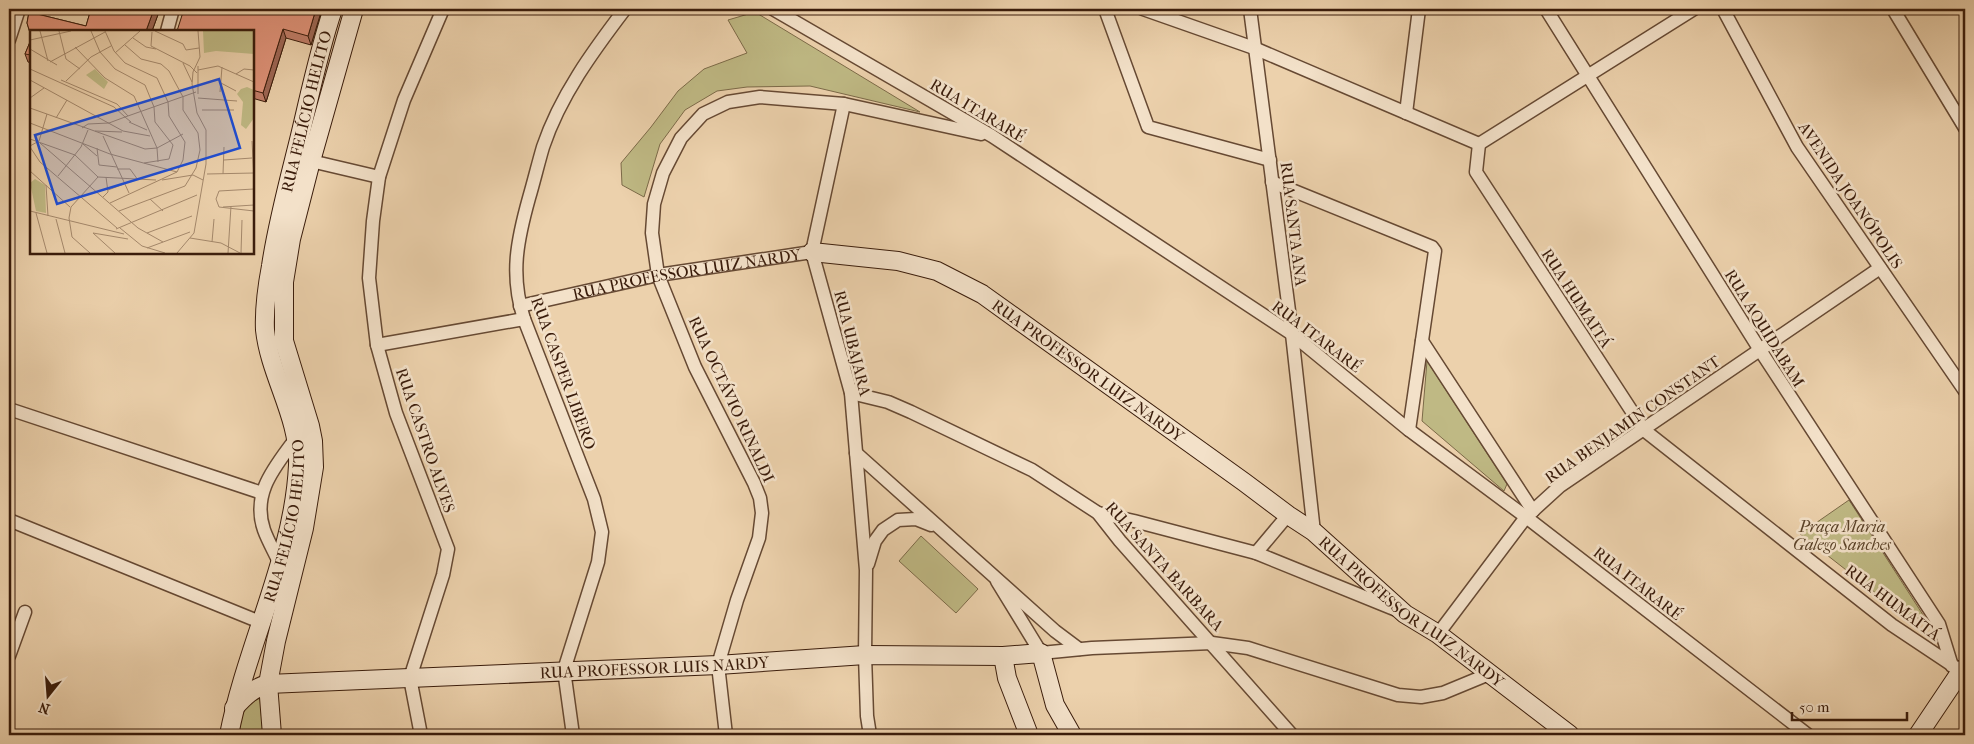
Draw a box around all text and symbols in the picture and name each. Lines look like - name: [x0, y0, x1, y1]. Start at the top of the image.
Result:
- street label: RUA FELÍCIO HELITO: [277, 28, 336, 194]
- inset map: [30, 30, 254, 254]
- street label: RUA ITARARÉ: [927, 74, 1029, 146]
- street label: AVENIDA JOANÓPOLIS: [1794, 117, 1908, 272]
- street label: RUA SANTA ANA: [1276, 161, 1311, 288]
- street label: RUA PROFESSOR LUIZ NARDY: [571, 245, 803, 304]
- street label: RUA HUMAITÁ: [1537, 245, 1617, 352]
- street label: RUA AQUIDABAM: [1721, 266, 1809, 391]
- street label: RUA UBAJARA: [830, 288, 875, 399]
- street label: RUA CASPER LIBERO: [527, 294, 600, 452]
- street label: RUA PROFESSOR LUIZ NARDY: [988, 295, 1189, 447]
- street label: RUA ITARARÉ: [1268, 296, 1366, 377]
- street label: RUA OCTÁVIO RINALDI: [685, 313, 779, 485]
- street label: RUA BENJAMIN CONSTANT: [1541, 351, 1724, 487]
- street label: RUA CASTRO ALVES: [392, 365, 459, 515]
- street label: RUA FELÍCIO HELITO: [260, 438, 308, 605]
- street label: RUA SANTA BARBARA: [1102, 498, 1228, 635]
- park label: Praça Maria Galego Sanches: [1793, 517, 1892, 554]
- street label: RUA PROFESSOR LUIZ NARDY: [1315, 532, 1509, 692]
- street label: RUA ITARARÉ: [1589, 542, 1687, 624]
- street label: RUA HUMAITÁ: [1841, 560, 1945, 645]
- street label: RUA PROFESSOR LUIS NARDY: [539, 652, 771, 683]
- north arrow: [22, 672, 72, 722]
- scale bar: [1792, 689, 1906, 721]
- text: N: [36, 698, 52, 718]
- text: 50 m: [1799, 698, 1830, 716]

